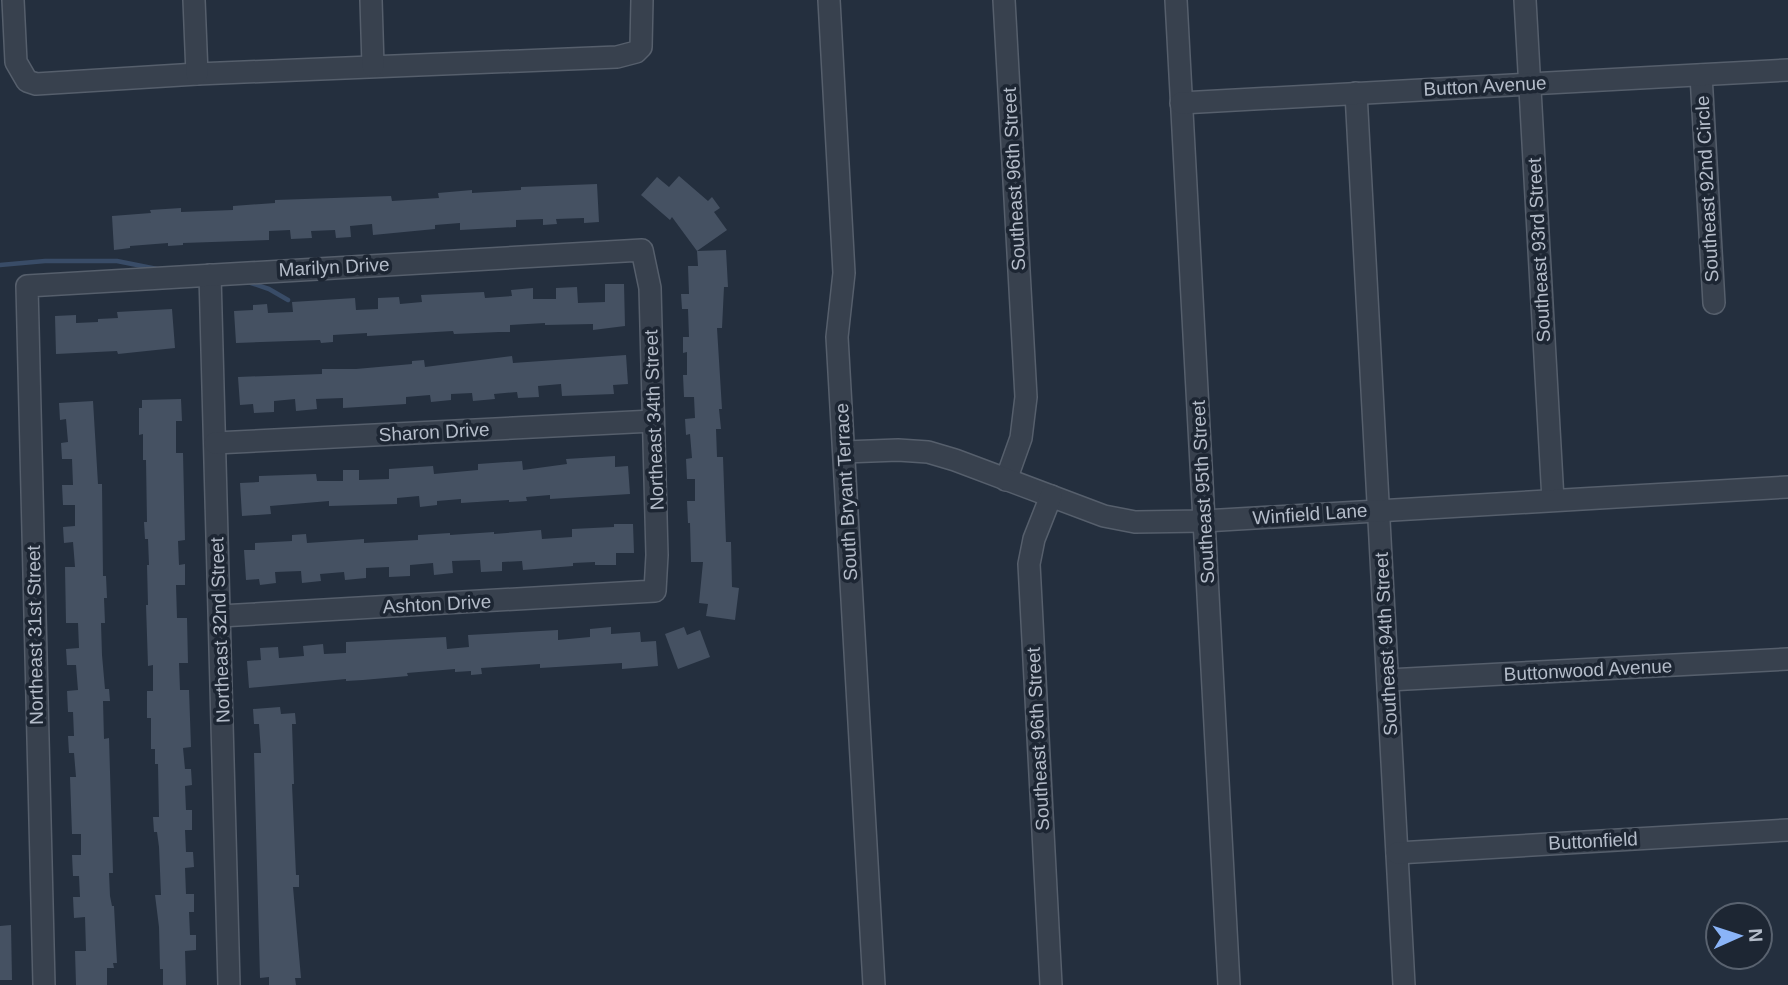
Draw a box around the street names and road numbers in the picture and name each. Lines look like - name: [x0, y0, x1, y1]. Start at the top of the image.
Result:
- street label: Button Avenue: [1423, 72, 1547, 100]
- street label: Southeast 96th Street: [999, 86, 1029, 271]
- street label: Southeast 92nd Circle: [1692, 95, 1722, 283]
- street label: Southeast 93rd Street: [1524, 156, 1554, 343]
- street label: Marilyn Drive: [278, 254, 390, 280]
- street label: Northeast 34th Street: [640, 329, 668, 511]
- street label: Southeast 95th Street: [1188, 399, 1218, 584]
- street label: South Bryant Terrace: [831, 403, 861, 581]
- street label: Sharon Drive: [378, 419, 490, 445]
- street label: Winfield Lane: [1252, 500, 1368, 528]
- street label: Northeast 32nd Street: [206, 536, 234, 723]
- street label: Northeast 31st Street: [23, 544, 47, 725]
- street label: Southeast 94th Street: [1371, 551, 1401, 736]
- street label: Ashton Drive: [382, 591, 492, 617]
- street label: Southeast 96th Street: [1023, 646, 1053, 831]
- street label: Buttonwood Avenue: [1503, 655, 1673, 685]
- street label: Buttonfield: [1548, 828, 1638, 854]

